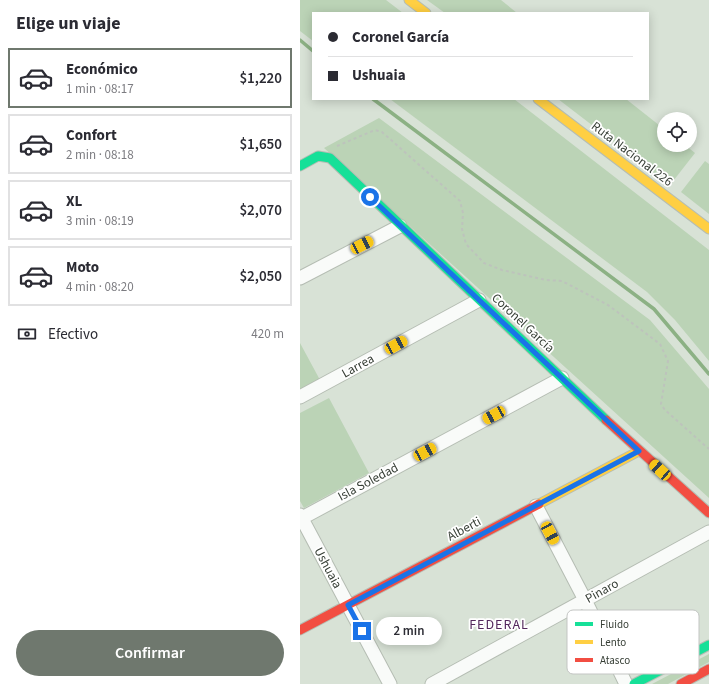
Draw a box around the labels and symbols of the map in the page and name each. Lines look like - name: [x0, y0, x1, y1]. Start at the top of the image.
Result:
- street label: Ruta Nacional 226: [588, 117, 676, 191]
- route start: [361, 188, 379, 206]
- car: [349, 234, 375, 256]
- street label: Coronel García: [488, 289, 558, 357]
- car: [383, 334, 409, 356]
- street label: Larrea: [339, 350, 377, 382]
- car: [481, 404, 507, 426]
- car: [412, 441, 438, 463]
- car: [647, 458, 673, 482]
- street label: Isla Soledad: [335, 459, 401, 505]
- street label: Alberti: [444, 513, 484, 545]
- car: [539, 520, 561, 546]
- street label: Ushuaia: [310, 544, 346, 592]
- street label: Pinaro: [582, 574, 622, 608]
- legend: [567, 610, 699, 674]
- district label: FEDERAL: [469, 615, 529, 635]
- callout: 2 min: [376, 617, 442, 645]
- text: Fluido: [600, 617, 629, 632]
- route end: [353, 622, 371, 640]
- text: Lento: [600, 635, 626, 650]
- text: Atasco: [600, 653, 630, 668]

